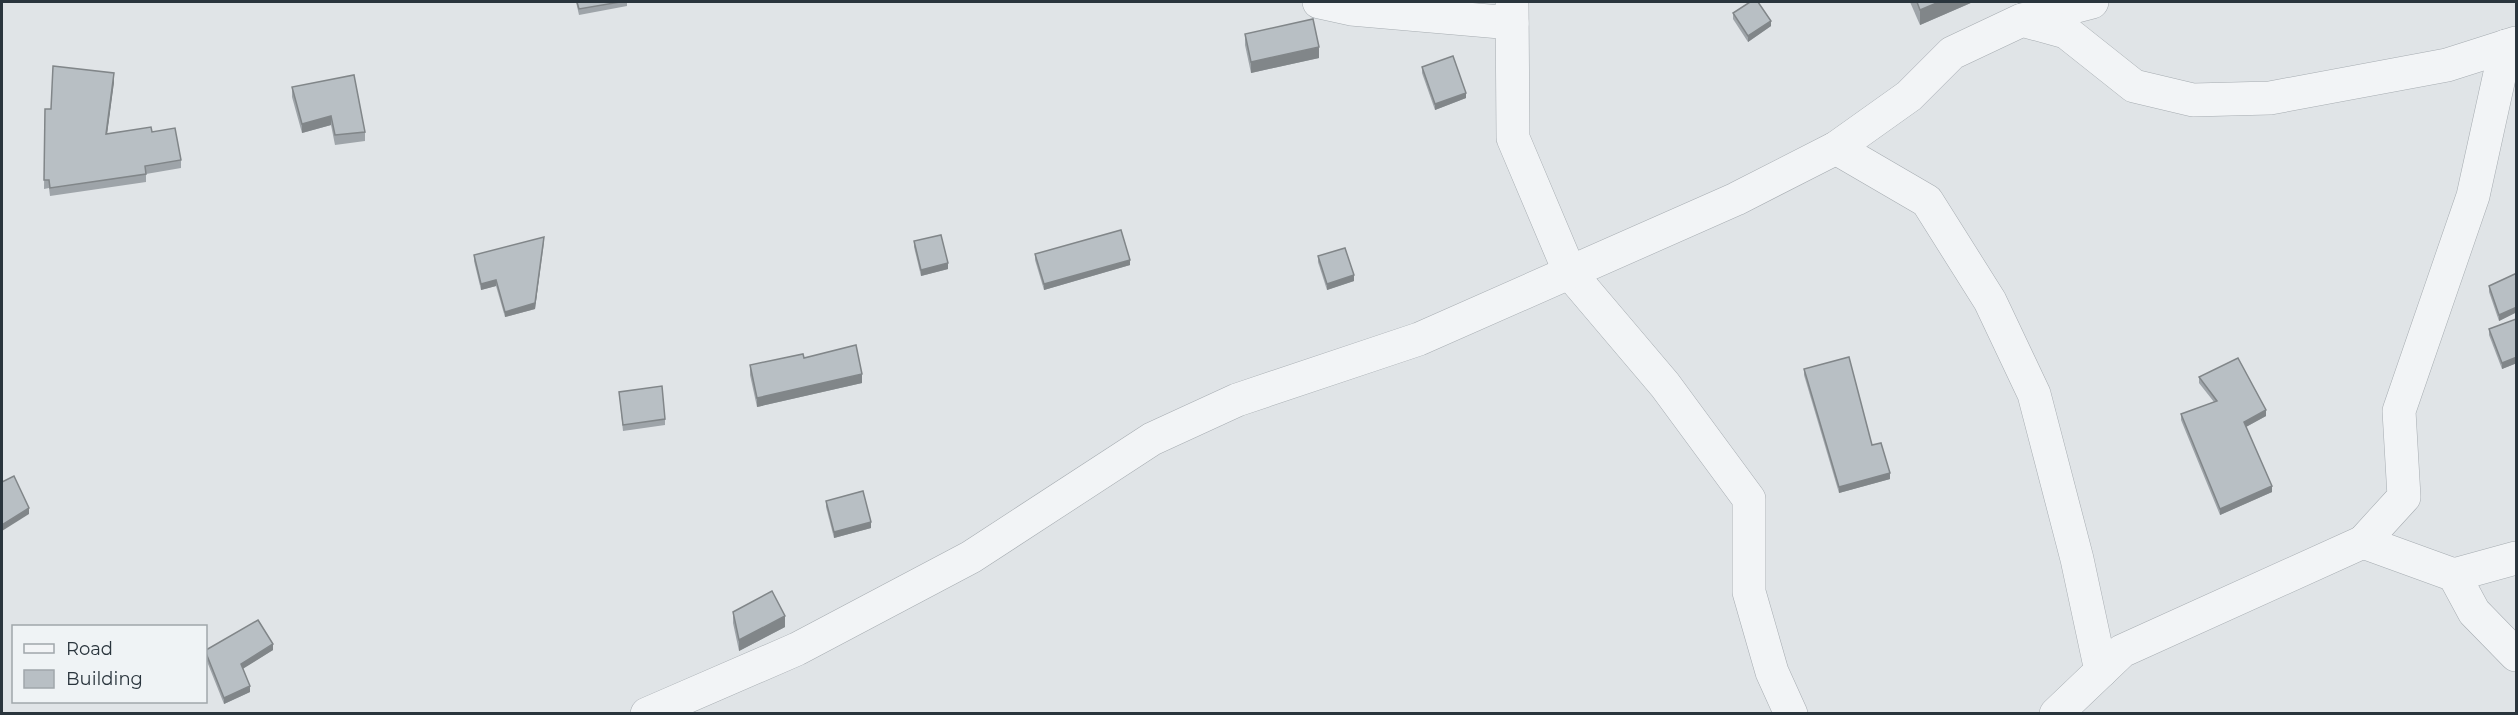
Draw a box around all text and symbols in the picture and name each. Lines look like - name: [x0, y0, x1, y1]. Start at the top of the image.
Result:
- legend: [12, 625, 207, 703]
- text: Road: [66, 638, 113, 660]
- text: Building: [66, 668, 143, 690]

